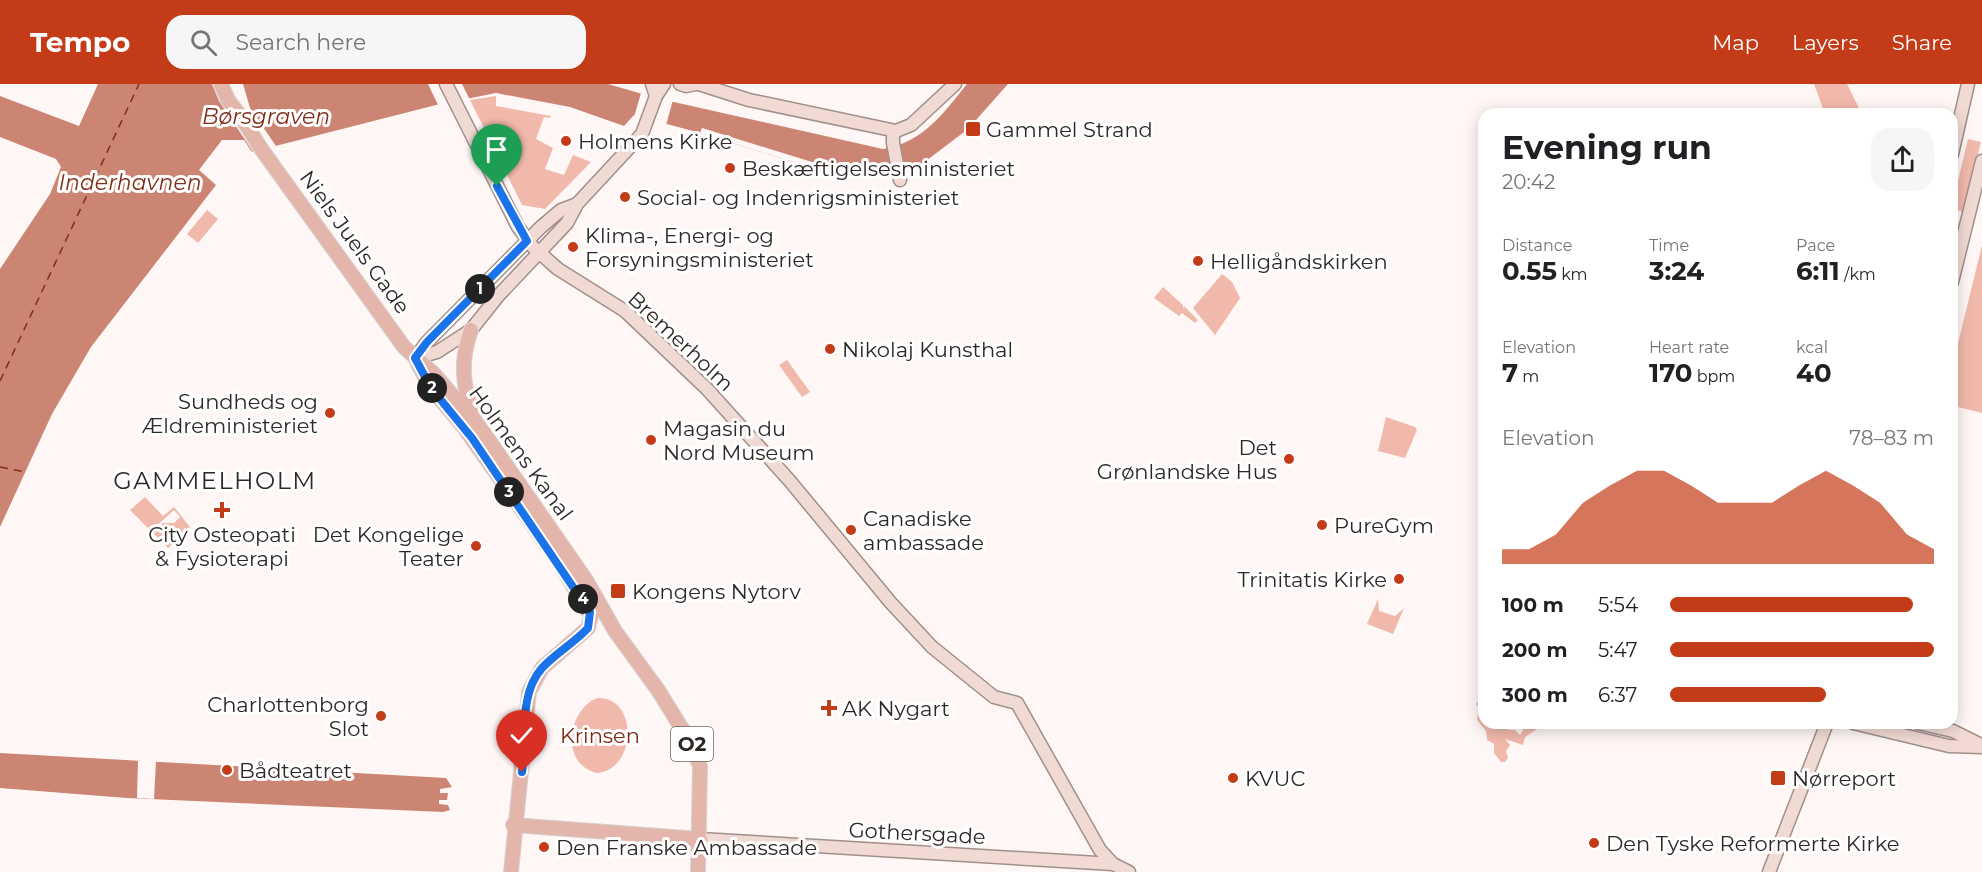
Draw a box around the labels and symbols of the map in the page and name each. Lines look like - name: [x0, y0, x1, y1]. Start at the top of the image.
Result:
- water label: Børsgraven: [202, 103, 330, 130]
- place label: Gammel Strand: [986, 117, 1153, 142]
- marker: Gammel Strand: [964, 120, 982, 138]
- pin: [471, 124, 522, 186]
- place label: Holmens Kirke: [578, 129, 732, 154]
- marker: Holmens Kirke: [559, 134, 573, 148]
- place label: Beskæftigelsesministeriet: [742, 156, 1015, 181]
- marker: Beskæftigelsesministeriet: [723, 161, 737, 175]
- street label: Niels Juels Gade: [295, 165, 415, 319]
- water label: Inderhavnen: [58, 169, 202, 196]
- place label: Social- og Indenrigsministeriet: [637, 185, 959, 210]
- marker: Social- og Indenrigsministeriet: [618, 190, 632, 204]
- place label: Klima-, Energi- og Forsyningsministeriet: [585, 223, 814, 272]
- marker: Klima-, Energi- og Forsyningsministeriet: [566, 240, 580, 254]
- place label: Helligåndskirken: [1210, 249, 1388, 274]
- marker: Helligåndskirken: [1191, 254, 1205, 268]
- pin: 1: [465, 274, 495, 304]
- street label: Bremerholm: [623, 286, 739, 396]
- place label: Nikolaj Kunsthal: [842, 337, 1013, 362]
- marker: Nikolaj Kunsthal: [823, 342, 837, 356]
- pin: 2: [417, 373, 447, 403]
- street label: Holmens Kanal: [464, 381, 578, 525]
- place label: Sundheds og Ældreministeriet: [142, 389, 318, 438]
- marker: Sundheds og Ældreministeriet: [323, 406, 337, 420]
- place label: Magasin du Nord Museum: [663, 416, 815, 465]
- marker: Magasin du Nord Museum: [644, 433, 658, 447]
- place label: Det Grønlandske Hus: [1097, 435, 1277, 484]
- marker: Det Grønlandske Hus: [1282, 452, 1296, 466]
- district label: GAMMELHOLM: [113, 466, 317, 495]
- pin: 3: [494, 477, 524, 507]
- marker: City Osteopati & Fysioterapi: [213, 501, 231, 519]
- place label: Canadiske ambassade: [863, 506, 984, 555]
- place label: PureGym: [1334, 513, 1434, 538]
- marker: PureGym: [1315, 518, 1329, 532]
- place label: City Osteopati & Fysioterapi: [148, 522, 296, 571]
- place label: Det Kongelige Teater: [313, 522, 464, 571]
- marker: Canadiske ambassade: [844, 523, 858, 537]
- marker: Det Kongelige Teater: [469, 539, 483, 553]
- place label: Trinitatis Kirke: [1238, 567, 1387, 592]
- marker: Trinitatis Kirke: [1392, 572, 1406, 586]
- place label: Kongens Nytorv: [632, 579, 801, 604]
- marker: Kongens Nytorv: [609, 582, 627, 600]
- pin: 4: [568, 584, 598, 614]
- place label: Charlottenborg Slot: [207, 692, 369, 741]
- place label: AK Nygart: [842, 696, 950, 721]
- marker: AK Nygart: [820, 699, 838, 717]
- marker: Charlottenborg Slot: [374, 709, 388, 723]
- pin: [496, 710, 547, 772]
- park label: Krinsen: [560, 723, 640, 748]
- road number: O2: [671, 727, 713, 761]
- place label: Bådteatret: [239, 758, 352, 783]
- marker: Bådteatret: [220, 763, 234, 777]
- place label: KVUC: [1245, 766, 1305, 791]
- place label: Nørreport: [1792, 766, 1896, 791]
- marker: Nørreport: [1769, 769, 1787, 787]
- marker: KVUC: [1226, 771, 1240, 785]
- street label: Gothersgade: [848, 817, 986, 849]
- place label: Den Tyske Reformerte Kirke: [1606, 831, 1899, 856]
- place label: Den Franske Ambassade: [556, 835, 817, 860]
- marker: Den Tyske Reformerte Kirke: [1587, 836, 1601, 850]
- marker: Den Franske Ambassade: [537, 840, 551, 854]

